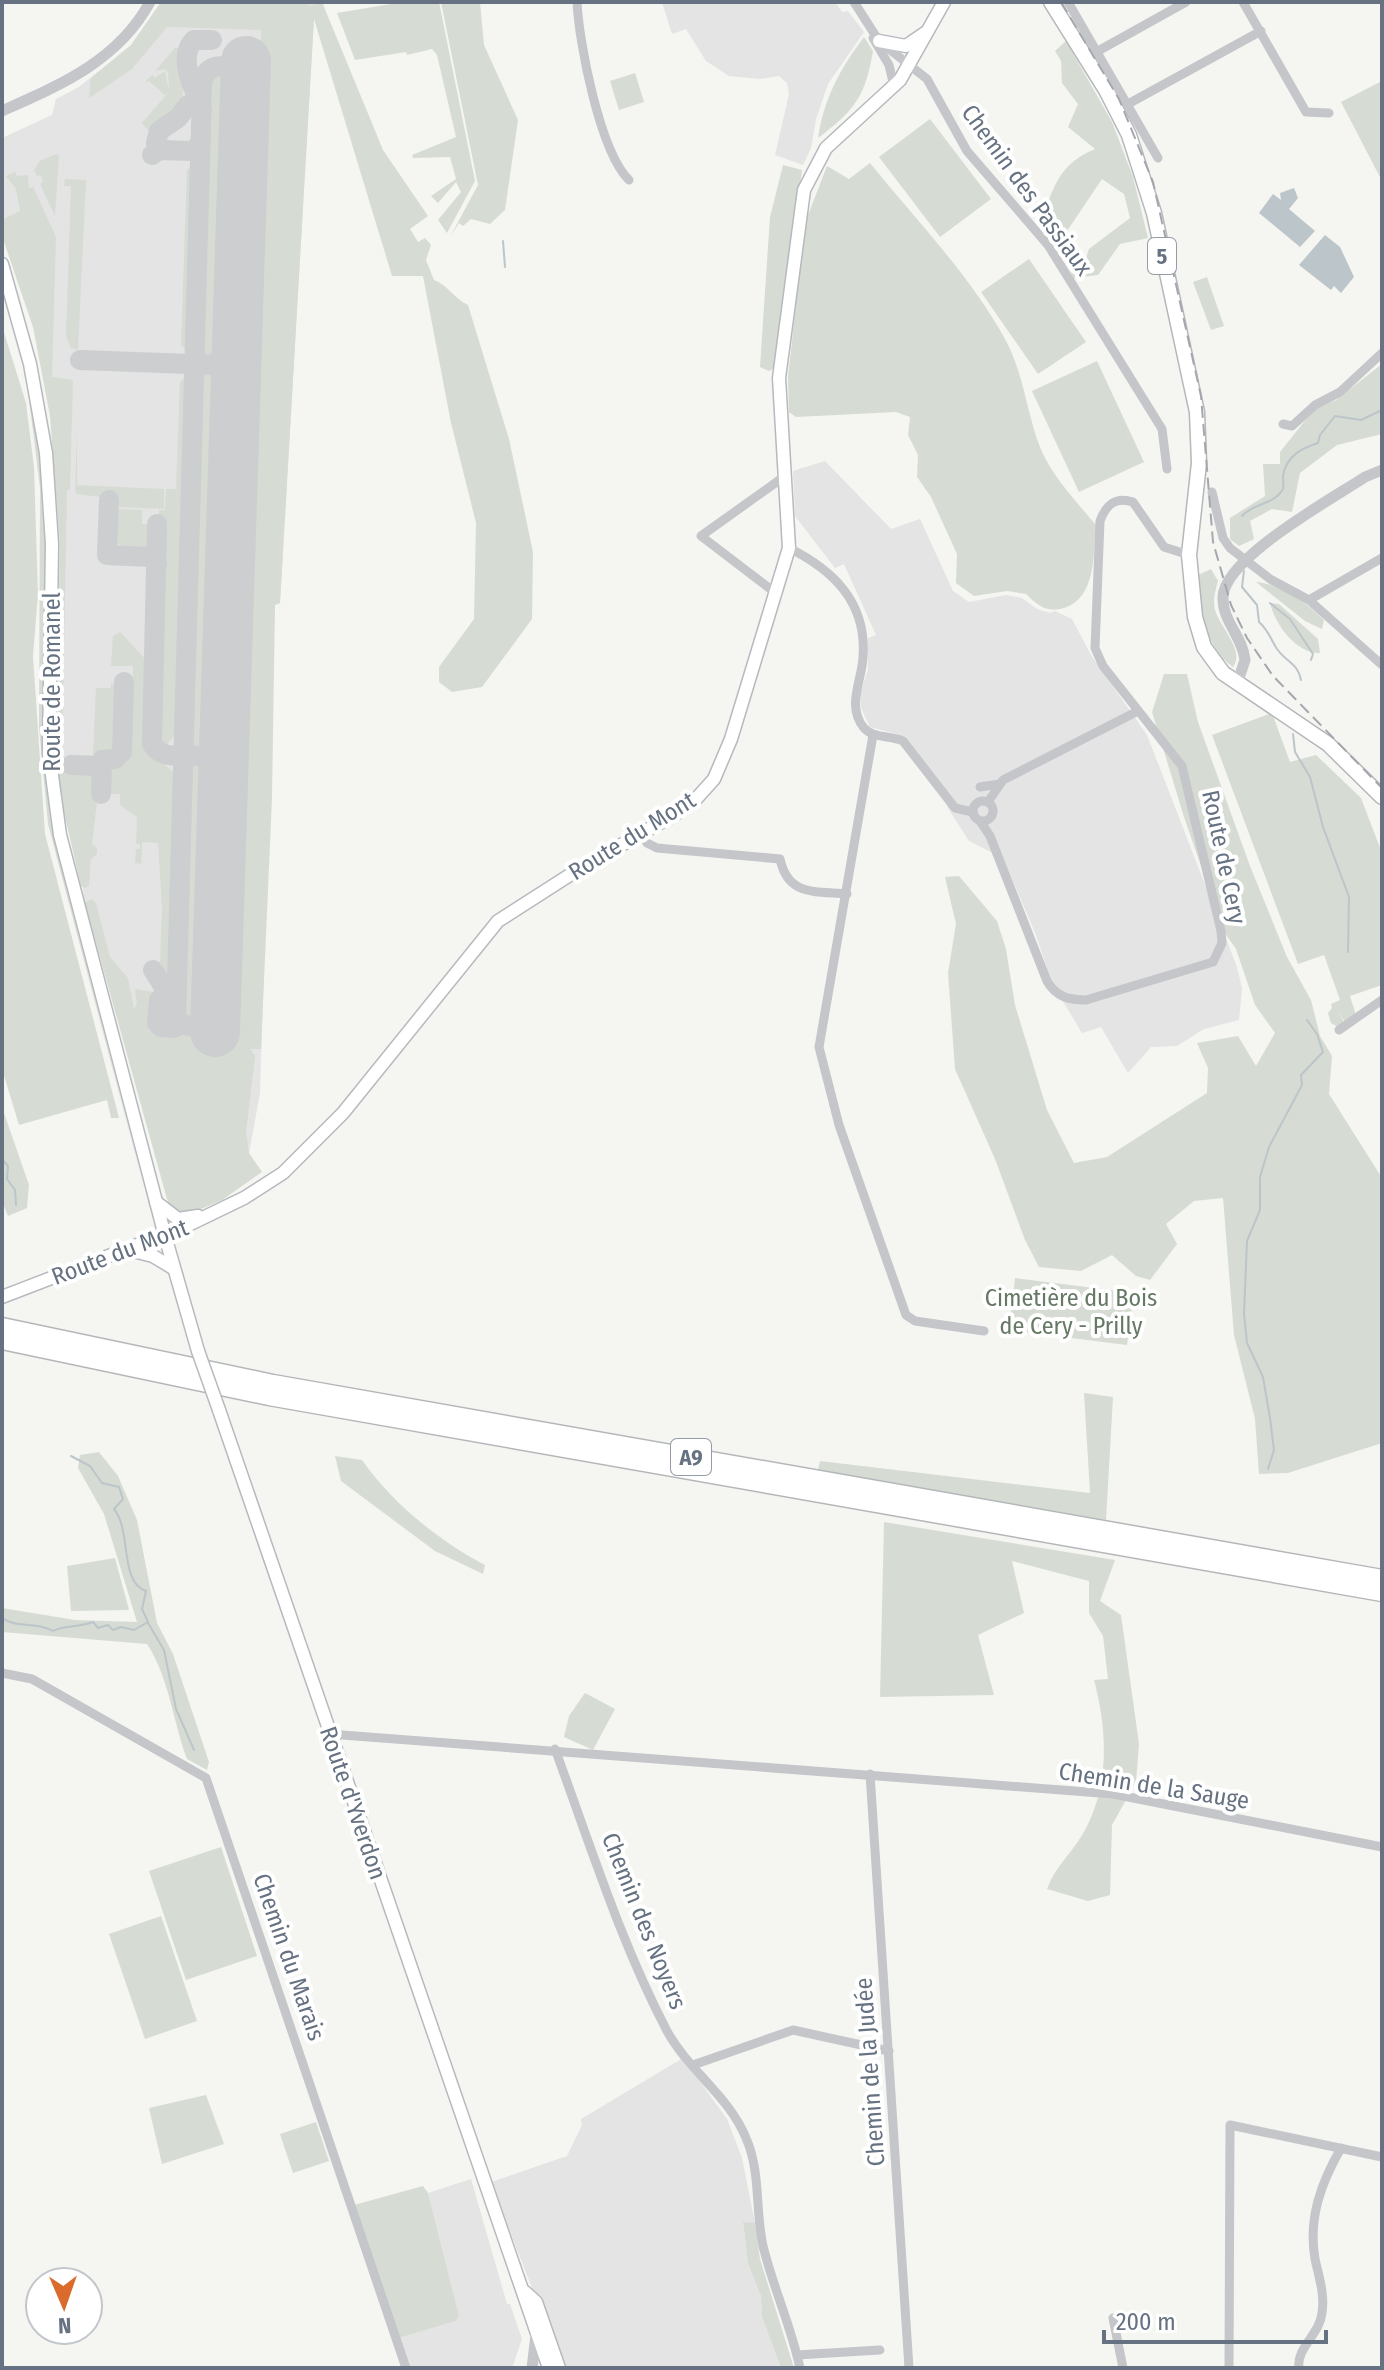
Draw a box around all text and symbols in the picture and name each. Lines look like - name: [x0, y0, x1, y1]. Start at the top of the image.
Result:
- street label: Chemin des Passiaux: [956, 99, 1099, 281]
- road number: 5: [1148, 238, 1176, 274]
- street label: Route de Romanel: [38, 592, 66, 772]
- street label: Route du Mont: [563, 786, 701, 886]
- street label: Route de Cery: [1196, 788, 1252, 927]
- street label: Route du Mont: [48, 1213, 192, 1291]
- park label: Cimetière du Bois de Cery - Prilly: [985, 1284, 1157, 1340]
- road number: A9: [671, 1439, 711, 1475]
- street label: Route d'Yverdon: [314, 1723, 392, 1883]
- street label: Chemin de la Sauge: [1057, 1757, 1251, 1815]
- street label: Chemin des Noyers: [596, 1829, 692, 2013]
- street label: Chemin du Marais: [247, 1870, 331, 2044]
- street label: Chemin de la Judée: [849, 1977, 891, 2167]
- north arrow: [24, 2266, 104, 2346]
- scale bar: [1104, 2294, 1326, 2344]
- text: 200 m: [1116, 2308, 1176, 2336]
- text: N: [58, 2312, 72, 2339]

